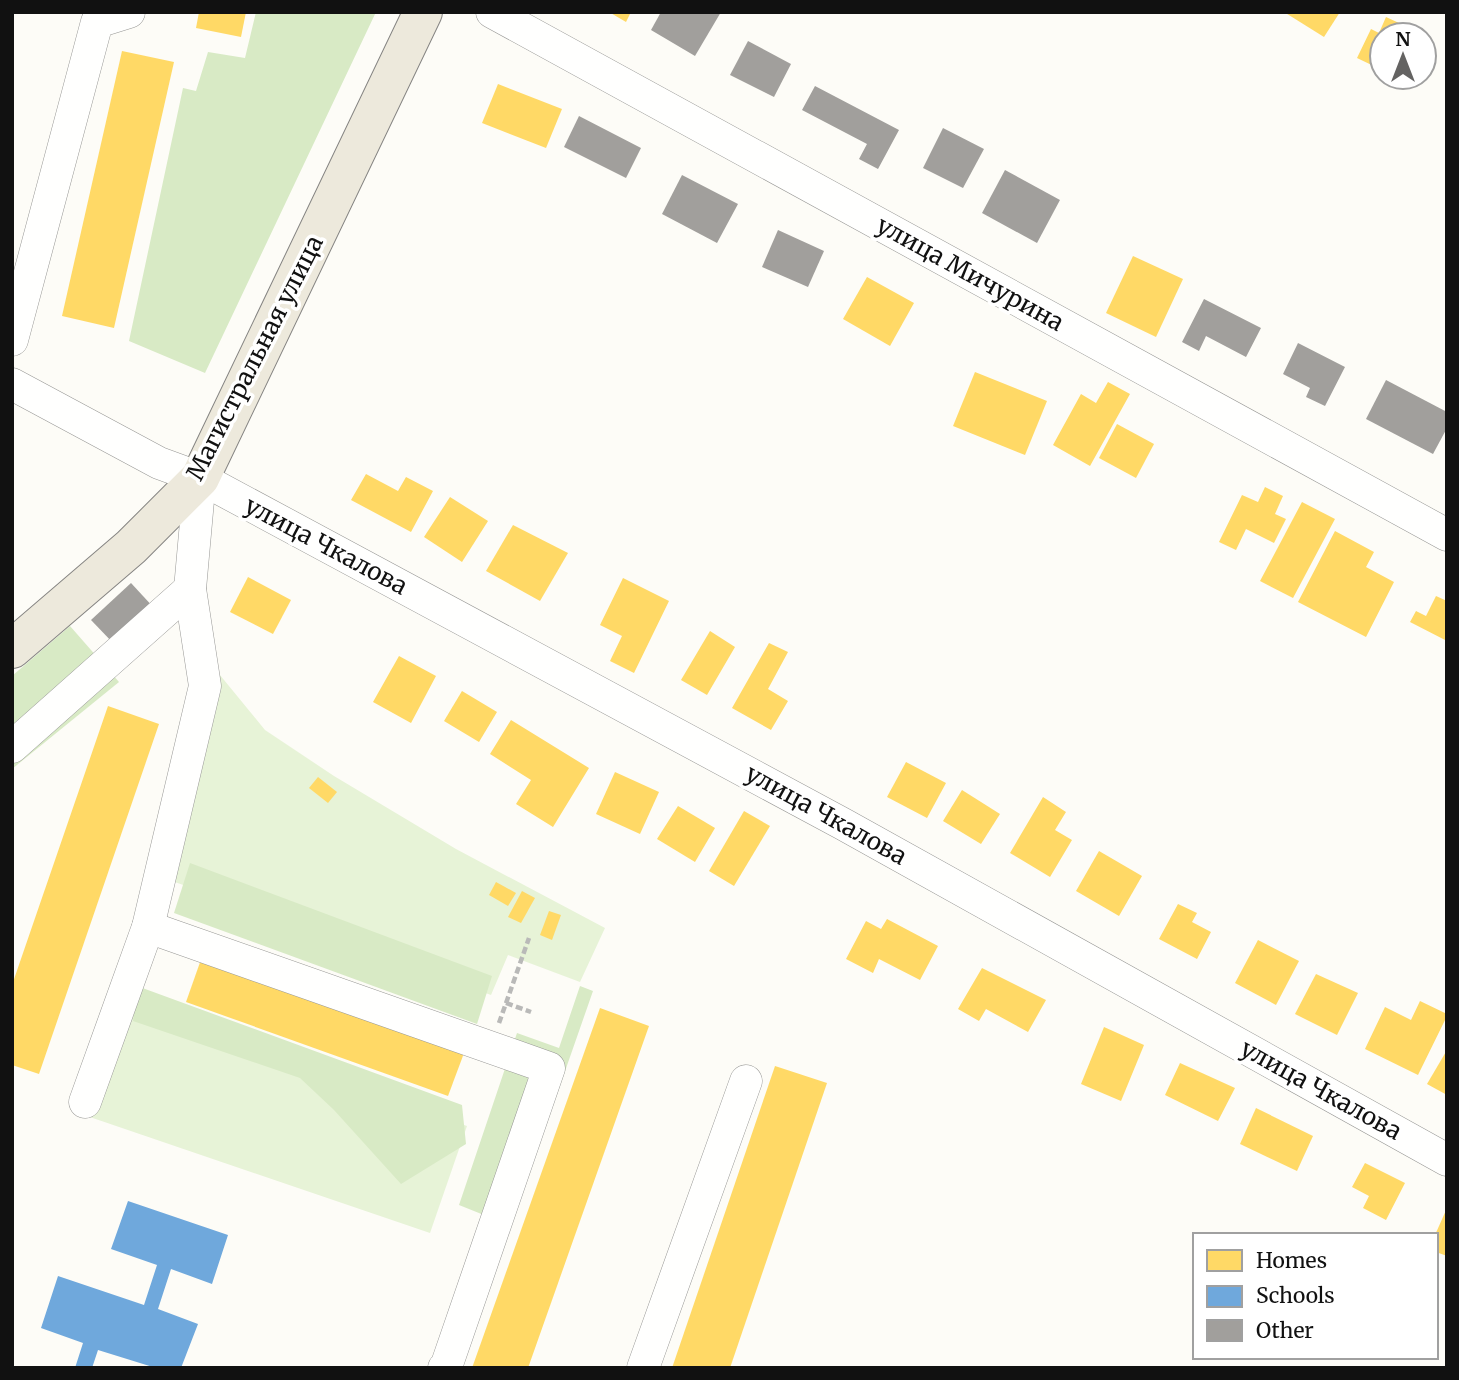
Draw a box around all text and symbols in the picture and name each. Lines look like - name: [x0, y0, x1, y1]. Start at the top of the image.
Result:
- north arrow: [1368, 21, 1438, 91]
- text: N: [1395, 27, 1411, 51]
- street label: улица Мичурина: [871, 209, 1069, 338]
- street label: Магистральная улица: [179, 230, 330, 485]
- street label: улица Чкалова: [240, 490, 413, 602]
- street label: улица Чкалова: [740, 757, 913, 872]
- street label: улица Чкалова: [1235, 1032, 1408, 1147]
- legend: [1193, 1233, 1438, 1359]
- text: Homes: [1256, 1247, 1327, 1274]
- text: Schools: [1256, 1282, 1335, 1309]
- text: Other: [1256, 1317, 1314, 1344]

